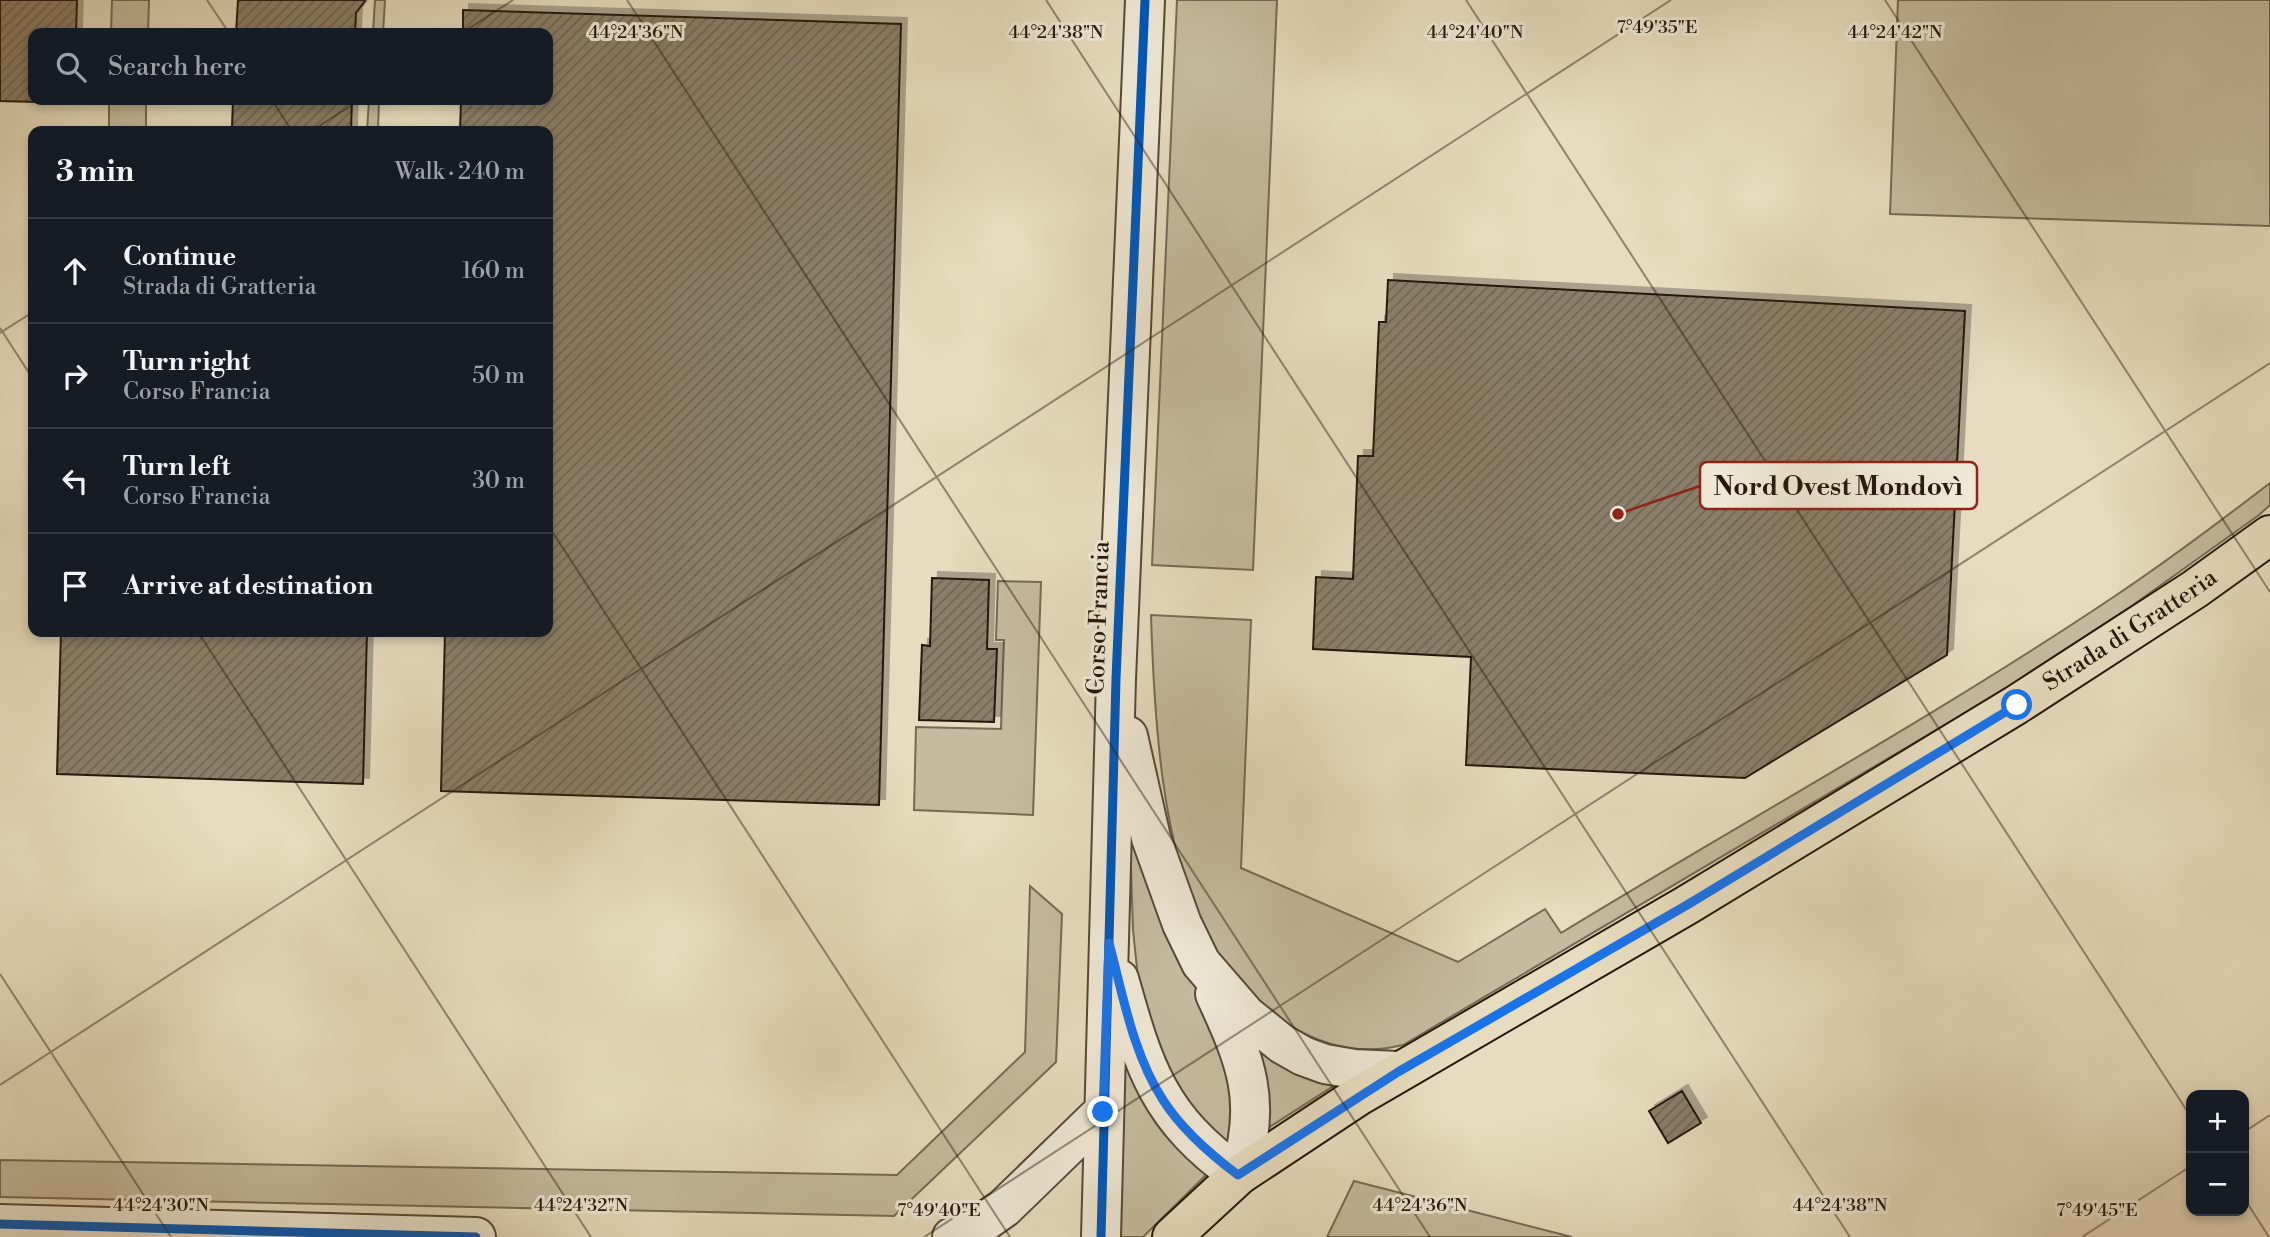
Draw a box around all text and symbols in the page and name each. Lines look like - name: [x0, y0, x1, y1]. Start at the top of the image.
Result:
- text: 7°49'35"E: [1617, 16, 1697, 39]
- text: 44°24'36"N: [589, 21, 684, 44]
- text: 44°24'38"N: [1009, 21, 1104, 44]
- text: 44°24'40"N: [1427, 21, 1524, 44]
- text: 44°24'42"N: [1848, 21, 1943, 44]
- search box: [28, 28, 553, 105]
- icon: search: [52, 48, 90, 86]
- text: Search here: [108, 51, 247, 83]
- text: 3 min: [56, 153, 134, 191]
- text: Walk · 240 m: [395, 158, 525, 186]
- text: Continue: [123, 241, 236, 273]
- icon: ahead: [56, 252, 94, 290]
- text: 160 m: [462, 257, 525, 285]
- text: Strada di Gratteria: [123, 273, 316, 301]
- text: Turn right: [123, 346, 251, 378]
- icon: right: [56, 357, 94, 395]
- text: 50 m: [472, 362, 525, 390]
- text: Corso Francia: [123, 378, 270, 406]
- text: Turn left: [123, 451, 231, 483]
- icon: left: [56, 462, 94, 500]
- callout: Nord Ovest Mondovì: [1700, 462, 1977, 509]
- text: 30 m: [472, 467, 525, 495]
- text: Nord Ovest Mondovì: [1713, 471, 1963, 503]
- text: Corso Francia: [123, 483, 270, 511]
- street label: Corso Francia: [1081, 540, 1117, 695]
- street label: Strada di Gratteria: [2038, 562, 2224, 698]
- icon: arrive: [56, 567, 94, 605]
- text: Arrive at destination: [123, 570, 373, 602]
- route start: [2001, 689, 2032, 720]
- map controls: [2186, 1090, 2249, 1216]
- button: +: [2186, 1090, 2249, 1153]
- route end: [1087, 1096, 1118, 1127]
- button: −: [2186, 1153, 2249, 1216]
- text: 44°24'30"N: [113, 1194, 210, 1217]
- text: 44°24'32"N: [534, 1194, 629, 1217]
- text: 44°24'36"N: [1373, 1194, 1468, 1217]
- text: 44°24'38"N: [1793, 1194, 1888, 1217]
- text: 7°49'40"E: [897, 1199, 981, 1222]
- text: 7°49'45"E: [2056, 1199, 2138, 1222]

